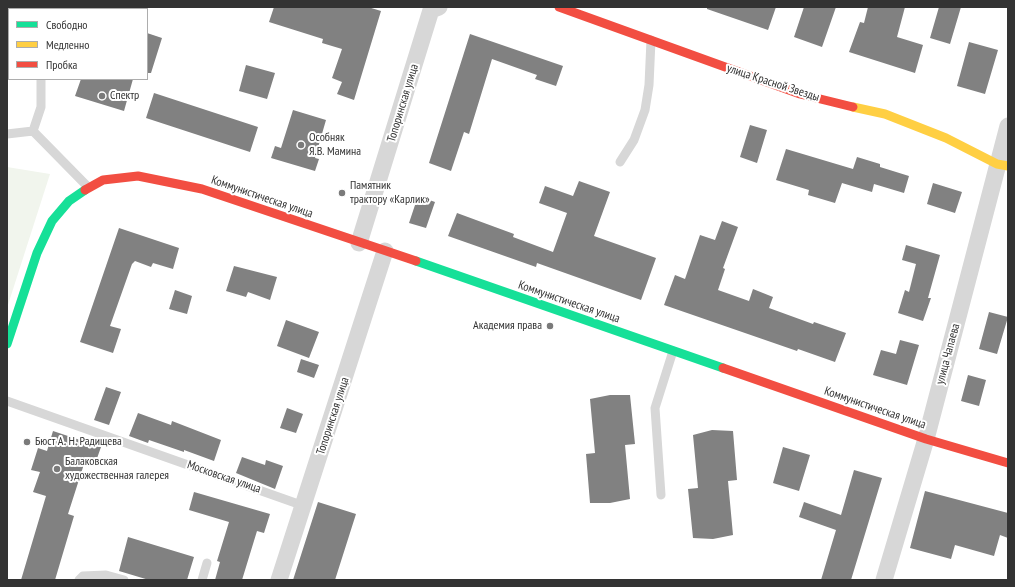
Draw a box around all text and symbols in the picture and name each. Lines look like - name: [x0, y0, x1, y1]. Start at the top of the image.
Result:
- legend: [8, 8, 148, 80]
- text: Свободно: [46, 17, 88, 32]
- text: Медленно: [46, 37, 89, 52]
- text: Пробка: [46, 57, 77, 72]
- street label: улица Красной Звезды: [725, 61, 821, 105]
- street label: Топоринская улица: [384, 62, 422, 144]
- place label: Спектр: [110, 89, 139, 103]
- marker: Спектр: [97, 91, 107, 101]
- place label: Особняк Я.В. Мамина: [309, 131, 361, 159]
- marker: Особняк Я.В. Мамина: [296, 140, 306, 150]
- street label: Коммунистическая улица: [209, 173, 315, 221]
- place label: Памятник трактору «Карлик»: [350, 179, 430, 207]
- marker: Памятник трактору «Карлик»: [337, 188, 347, 198]
- street label: Коммунистическая улица: [516, 278, 622, 326]
- place label: Академия права: [473, 319, 542, 333]
- marker: Академия права: [545, 321, 555, 331]
- street label: улица Чапаева: [933, 322, 963, 386]
- street label: Топоринская улица: [314, 375, 352, 457]
- street label: Коммунистическая улица: [822, 384, 928, 432]
- place label: Бюст А. Н. Радищева: [35, 435, 122, 449]
- marker: Бюст А. Н. Радищева: [22, 437, 32, 447]
- place label: Балаковская художественная галерея: [65, 455, 169, 483]
- street label: Московская улица: [185, 458, 263, 496]
- marker: Балаковская художественная галерея: [52, 464, 62, 474]

